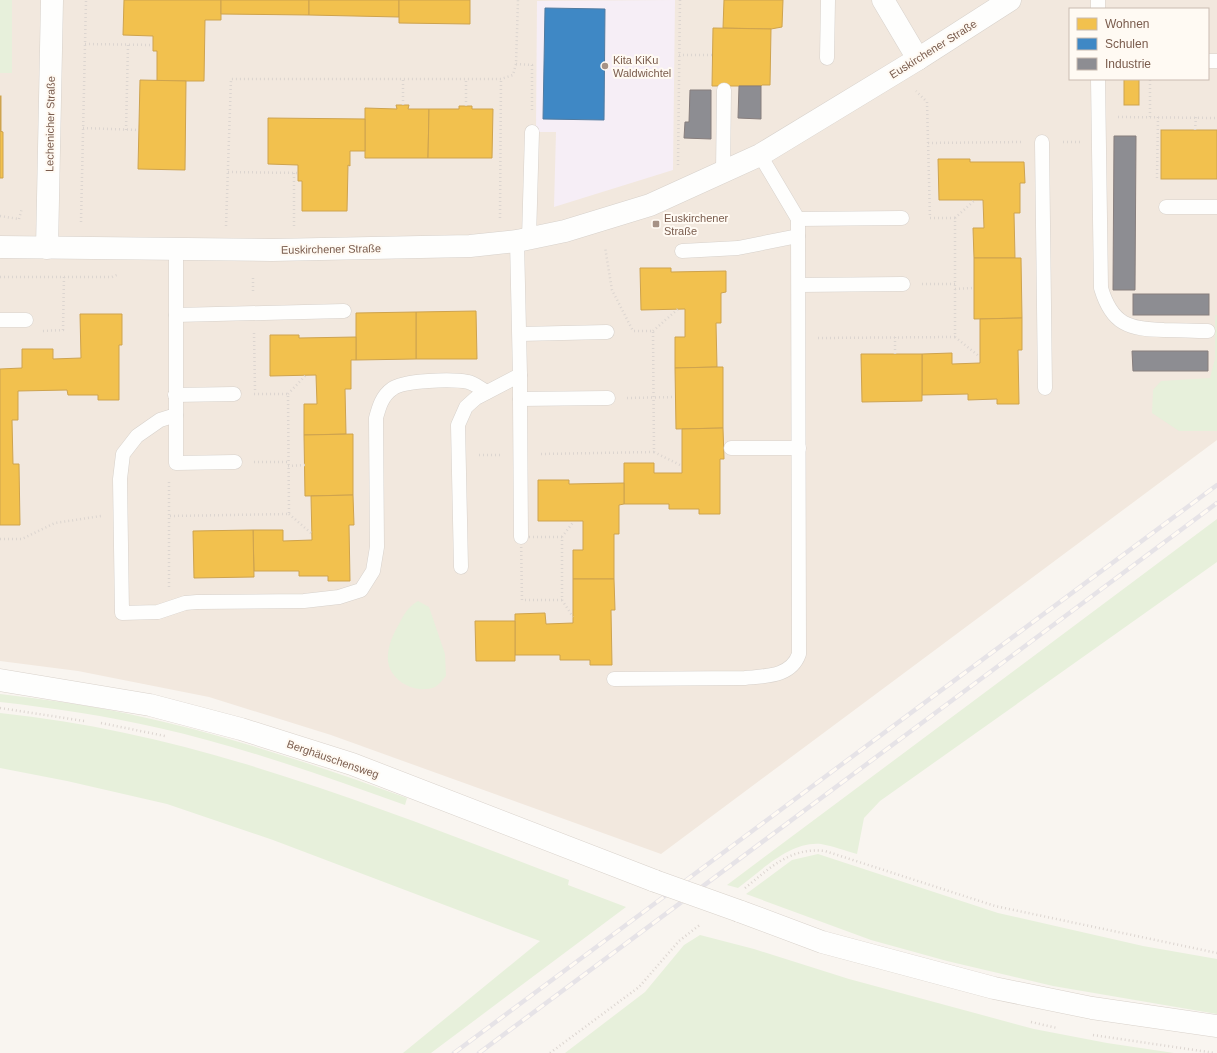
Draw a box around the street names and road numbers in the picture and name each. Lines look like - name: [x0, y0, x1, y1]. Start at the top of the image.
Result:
- street label: Euskirchener Straße: [887, 17, 979, 81]
- street label: Lechenicher Straße: [43, 76, 57, 172]
- street label: Euskirchener Straße: [281, 242, 381, 256]
- street label: Berghäuschensweg: [285, 738, 381, 780]

